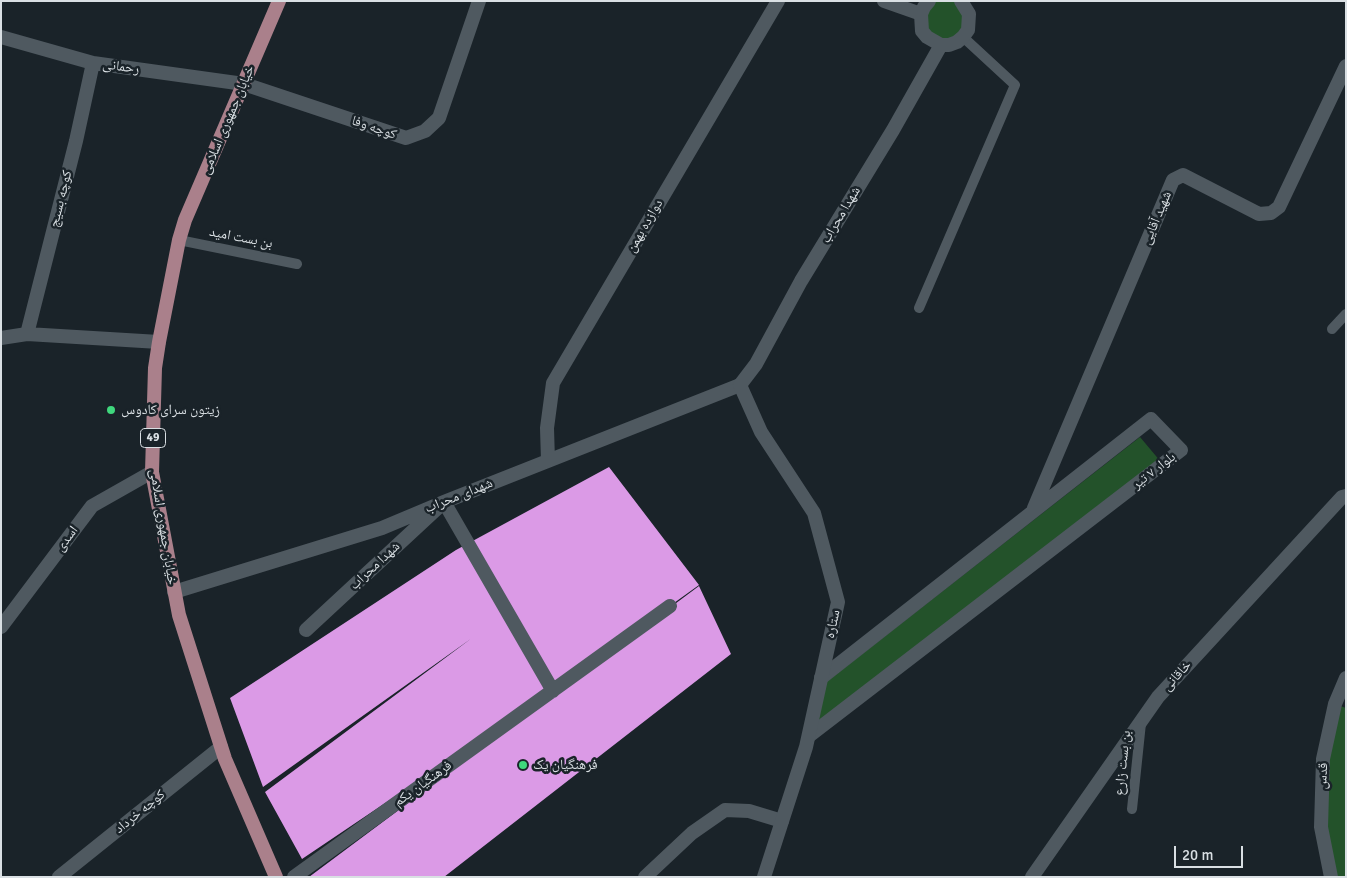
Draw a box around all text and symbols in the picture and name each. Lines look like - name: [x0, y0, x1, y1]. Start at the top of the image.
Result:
- street label: رحمانی: [101, 56, 141, 78]
- street label: خیابان جمهوری اسلامی: [197, 63, 259, 177]
- street label: کوچه وفا: [349, 112, 399, 144]
- street label: کوچه بسیج: [46, 169, 76, 229]
- street label: شهدا محراب: [818, 184, 864, 246]
- street label: شهید آقایی: [1138, 189, 1176, 247]
- street label: دوازده بهمن: [623, 196, 667, 256]
- street label: بن بست امید: [208, 224, 274, 252]
- place label: زیتون سرای کادوس: [121, 402, 220, 418]
- marker: زیتون سرای کادوس: [105, 404, 117, 416]
- road number: 49: [140, 428, 166, 448]
- street label: بلوار ۷ تیر: [1129, 449, 1179, 493]
- street label: خیابان جمهوری اسلامی: [146, 468, 180, 586]
- street label: شهدای محراب: [423, 475, 495, 517]
- street label: اسدی: [52, 523, 82, 555]
- street label: شهدا محراب: [346, 538, 404, 594]
- street label: ستاره: [822, 608, 844, 640]
- street label: خاقانی: [1159, 657, 1195, 695]
- street label: بن بست زارع: [1111, 730, 1135, 796]
- street label: فرهنگیان یکم: [391, 757, 455, 811]
- place label: فرهنگیان یک: [533, 757, 598, 773]
- marker: فرهنگیان یک: [517, 759, 529, 771]
- street label: قدس: [1314, 762, 1332, 790]
- street label: کوچه خرداد: [111, 787, 169, 837]
- scale bar: [1177, 836, 1246, 868]
- text: 20 m: [1182, 846, 1213, 864]

